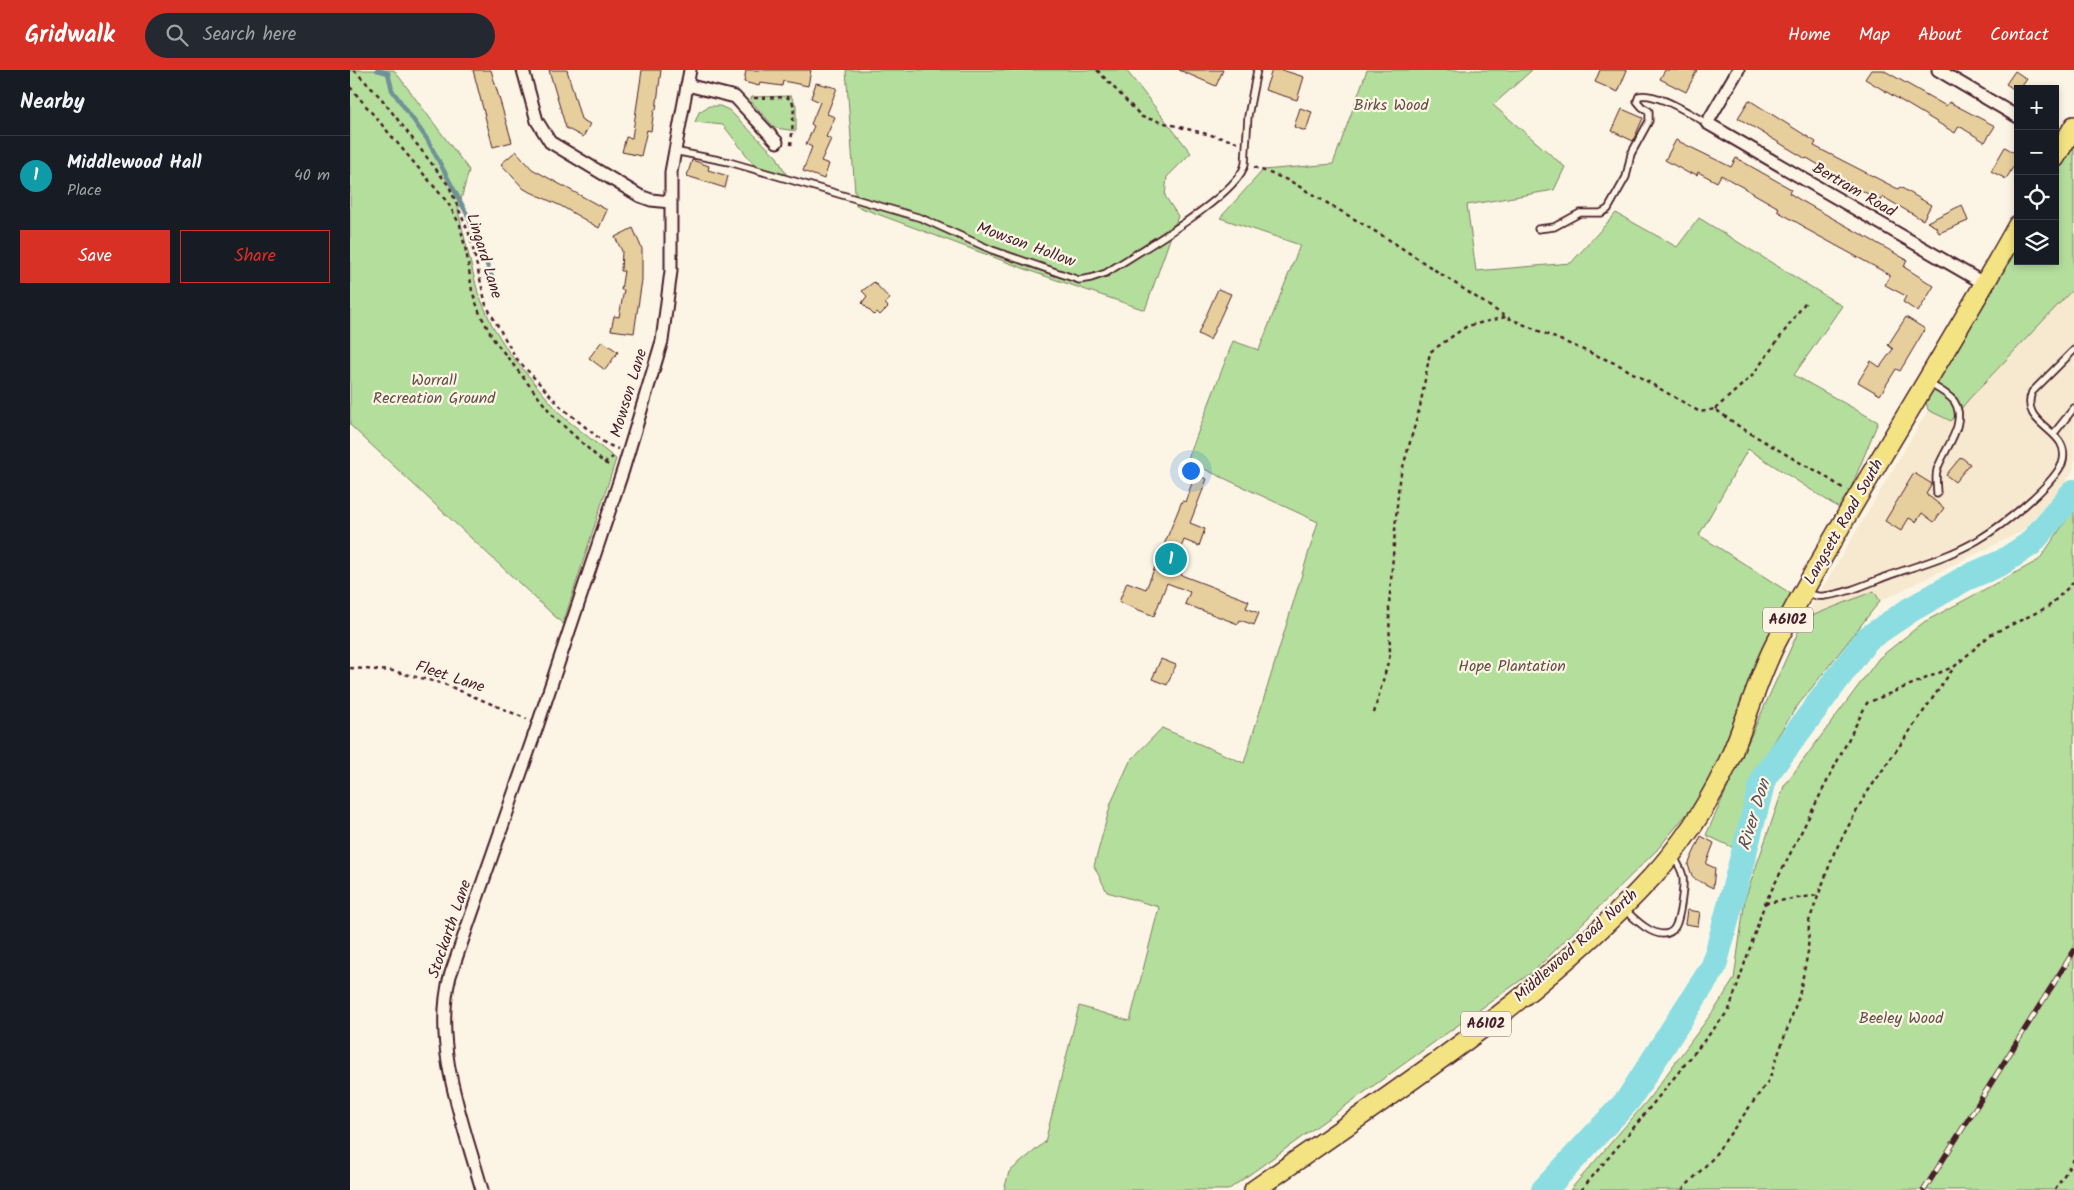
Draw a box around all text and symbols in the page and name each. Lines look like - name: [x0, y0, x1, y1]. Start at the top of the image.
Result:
- search box: [145, 13, 495, 58]
- text: Gridwalk: [25, 16, 115, 55]
- text: Search here: [203, 20, 296, 50]
- icon: search: [163, 21, 191, 49]
- text: Home: [1788, 21, 1831, 50]
- text: Map: [1859, 21, 1890, 50]
- text: About: [1918, 21, 1962, 50]
- text: Contact: [1990, 21, 2049, 50]
- map controls: [2014, 85, 2059, 265]
- button: +: [2014, 85, 2059, 130]
- text: Nearby: [20, 86, 85, 119]
- park label: Birks Wood: [1353, 93, 1430, 118]
- button: −: [2014, 130, 2059, 175]
- text: Middlewood Hall: [67, 148, 202, 178]
- street label: Bertram Road: [1808, 156, 1901, 225]
- text: 1: [34, 163, 38, 188]
- text: 40 m: [294, 163, 330, 188]
- button: locate: [2014, 175, 2059, 220]
- text: Place: [67, 178, 101, 203]
- street label: Lingard Lane: [459, 210, 509, 302]
- street label: Mowson Hollow: [973, 216, 1079, 275]
- button: layers: [2014, 220, 2059, 265]
- button: Save: [20, 230, 170, 283]
- button: Share: [180, 230, 330, 283]
- street label: Mowson Lane: [604, 346, 654, 440]
- park label: Worrall Recreation Ground: [373, 368, 496, 411]
- street label: Langsett Road South: [1798, 454, 1890, 590]
- your location: [1178, 458, 1204, 484]
- pin: 1: [1155, 540, 1187, 578]
- road number: A6102: [1763, 608, 1813, 632]
- street label: Fleet Lane: [412, 654, 488, 700]
- park label: Hope Plantation: [1458, 654, 1566, 679]
- water label: River Don: [1730, 775, 1780, 854]
- street label: Stockarth Lane: [421, 876, 479, 982]
- street label: Middlewood Road North: [1508, 883, 1644, 1009]
- park label: Beeley Wood: [1859, 1006, 1944, 1031]
- road number: A6102: [1461, 1012, 1511, 1036]

